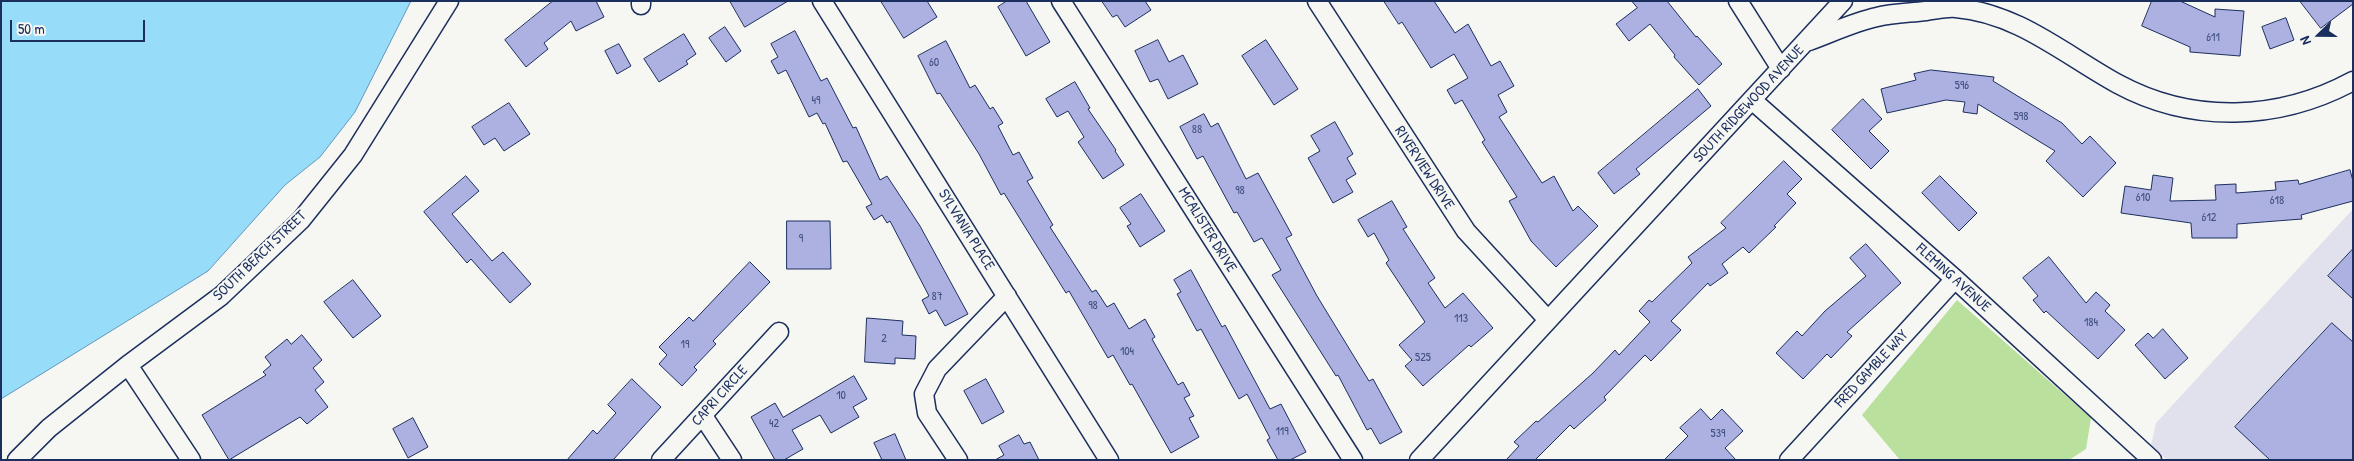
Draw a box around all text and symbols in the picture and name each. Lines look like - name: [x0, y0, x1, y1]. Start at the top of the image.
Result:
- scale bar: [12, 10, 148, 42]
- north arrow: [2294, 10, 2344, 60]
- text: 50 m: [18, 18, 45, 39]
- house number: 611: [2206, 31, 2220, 45]
- text: N: [2294, 34, 2315, 48]
- street label: SOUTH RIDGEWOOD AVENUE: [1690, 42, 1808, 166]
- house number: 60: [929, 56, 939, 70]
- house number: 596: [1955, 79, 1969, 93]
- house number: 49: [812, 94, 820, 108]
- house number: 598: [2014, 110, 2028, 124]
- house number: 88: [1192, 123, 1202, 137]
- street label: RIVERVIEW DRIVE: [1390, 123, 1458, 213]
- street label: MCALISTER DRIVE: [1174, 184, 1240, 276]
- house number: 98: [1235, 184, 1245, 198]
- street label: SYLVANIA PLACE: [934, 186, 998, 274]
- house number: 610: [2136, 191, 2150, 205]
- house number: 618: [2270, 194, 2284, 208]
- street label: SOUTH BEACH STREET: [210, 207, 310, 305]
- house number: 612: [2202, 211, 2216, 225]
- house number: 9: [799, 232, 803, 246]
- street label: FLEMING AVENUE: [1912, 240, 1994, 316]
- house number: 87: [931, 290, 943, 304]
- house number: 98: [1088, 299, 1098, 313]
- house number: 113: [1454, 312, 1468, 326]
- house number: 184: [2084, 316, 2098, 330]
- street label: FRED GAMBLE WAY: [1831, 326, 1913, 412]
- house number: 2: [881, 332, 887, 346]
- house number: 19: [681, 338, 689, 352]
- house number: 104: [1120, 345, 1134, 359]
- house number: 525: [1415, 351, 1431, 365]
- street label: CAPRI CIRCLE: [688, 362, 752, 430]
- house number: 10: [836, 389, 846, 403]
- house number: 42: [769, 417, 779, 431]
- house number: 119: [1275, 425, 1289, 439]
- house number: 539: [1711, 427, 1725, 441]

